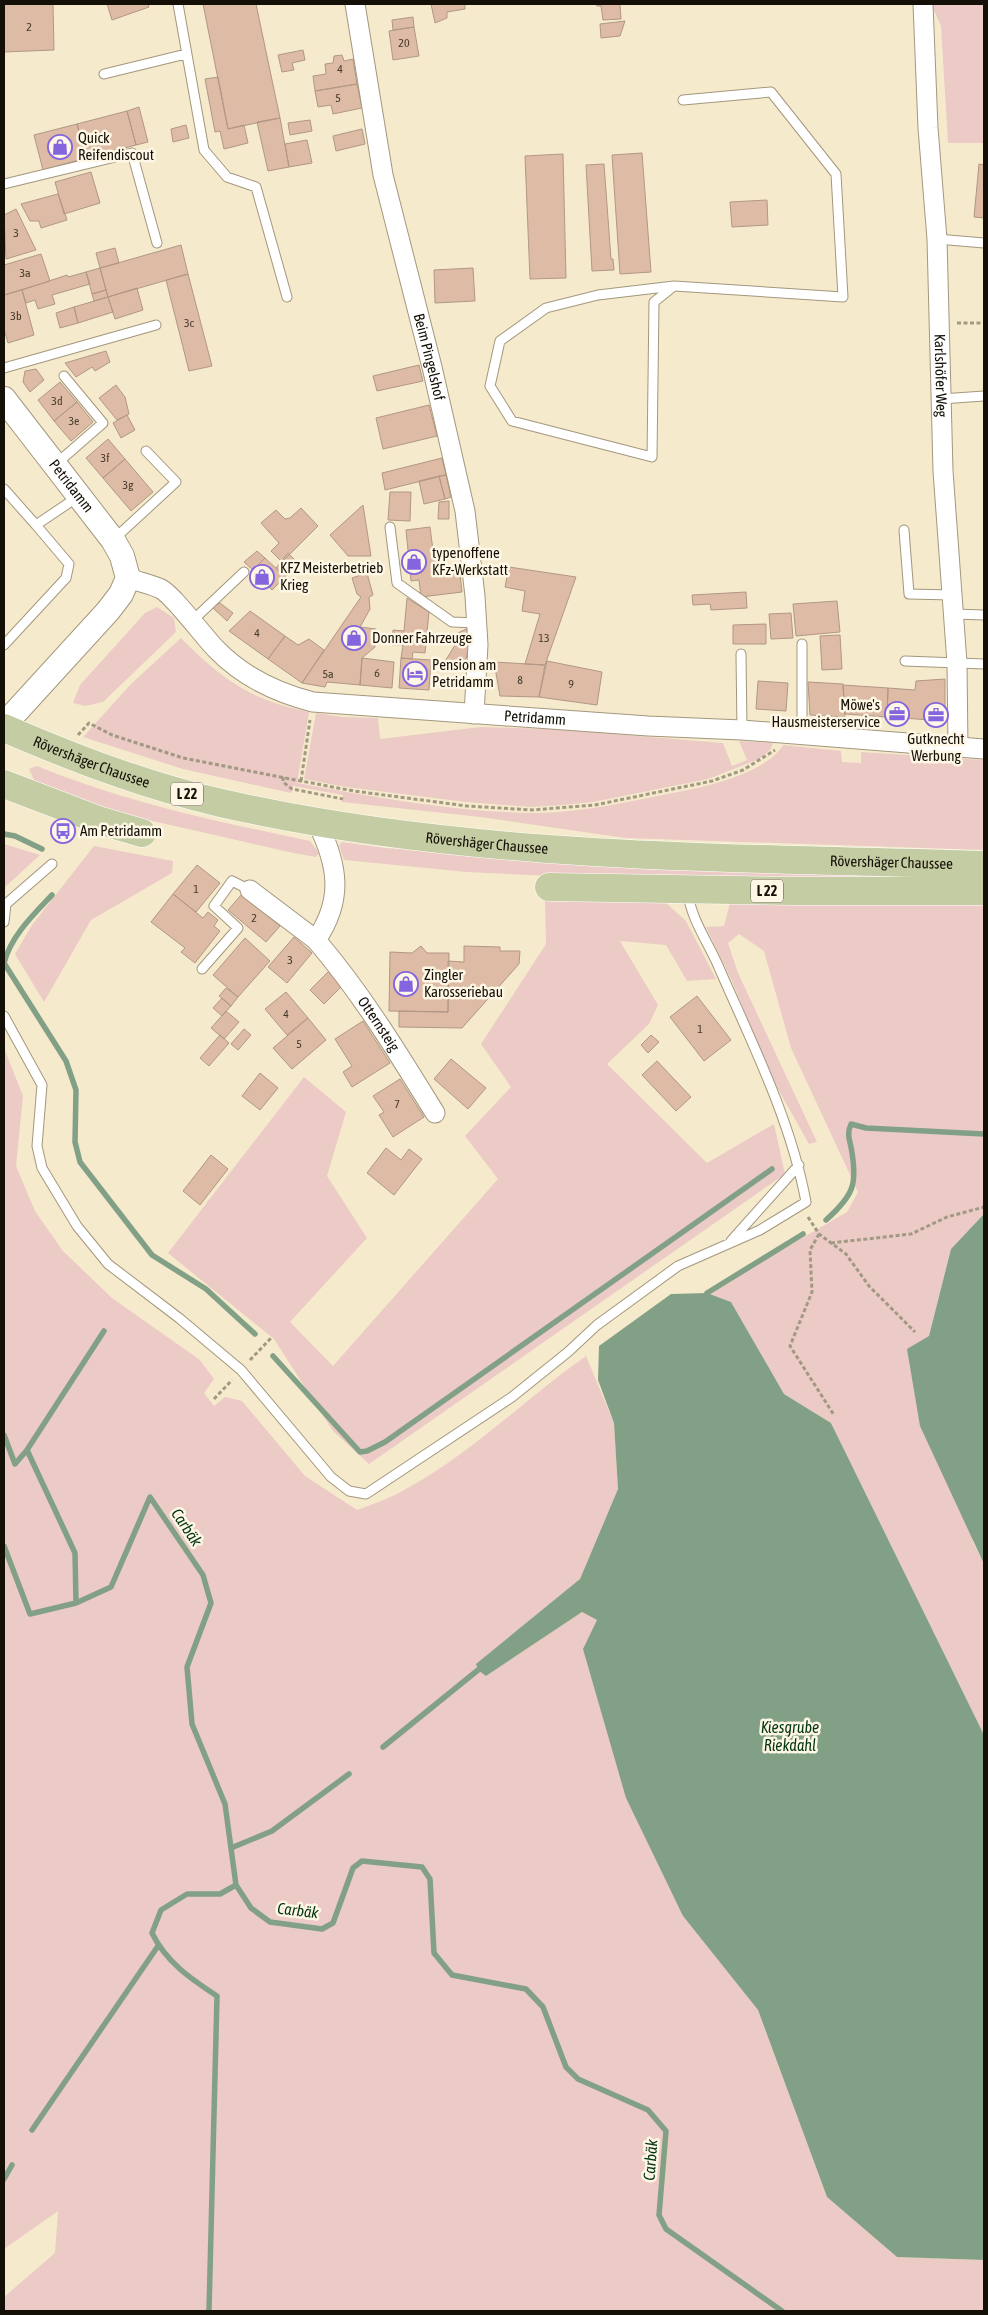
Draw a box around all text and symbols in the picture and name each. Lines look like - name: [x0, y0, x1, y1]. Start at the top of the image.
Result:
- house number: 2: [26, 20, 32, 34]
- house number: 20: [398, 36, 410, 50]
- house number: 4: [337, 62, 343, 76]
- house number: 5: [335, 91, 341, 105]
- place label: Quick Reifendiscout: [78, 129, 154, 163]
- shop icon: Quick Reifendiscout: [47, 134, 73, 160]
- house number: 3: [13, 226, 19, 240]
- house number: 3a: [19, 266, 31, 280]
- house number: 3b: [10, 309, 22, 323]
- street label: Beim Pingelshof: [411, 312, 448, 402]
- house number: 3c: [184, 316, 195, 330]
- street label: Karlshöfer Weg: [931, 334, 951, 418]
- house number: 3d: [51, 394, 63, 408]
- house number: 3e: [68, 414, 80, 428]
- house number: 3f: [101, 451, 110, 465]
- street label: Petridamm: [46, 456, 97, 515]
- house number: 3g: [123, 478, 134, 492]
- place label: typenoffene KFz-Werkstatt: [432, 544, 508, 578]
- shop icon: typenoffene KFz-Werkstatt: [401, 549, 427, 575]
- place label: KFZ Meisterbetrieb Krieg: [280, 559, 383, 593]
- shop icon: KFZ Meisterbetrieb Krieg: [249, 564, 275, 590]
- shop icon: Donner Fahrzeuge: [341, 625, 367, 651]
- house number: 4: [254, 626, 260, 640]
- place label: Donner Fahrzeuge: [372, 629, 472, 646]
- house number: 13: [538, 631, 550, 645]
- place label: Pension am Petridamm: [432, 656, 496, 690]
- hotel icon: Pension am Petridamm: [402, 661, 428, 687]
- house number: 6: [374, 666, 380, 680]
- house number: 5a: [322, 667, 334, 681]
- house number: 8: [517, 673, 523, 687]
- house number: 9: [568, 677, 574, 691]
- place label: Möwe's Hausmeisterservice: [771, 696, 880, 730]
- office icon: Möwe's Hausmeisterservice: [884, 701, 910, 727]
- office icon: Gutknecht Werbung: [923, 702, 949, 728]
- street label: Petridamm: [504, 707, 567, 728]
- place label: Gutknecht Werbung: [907, 730, 965, 764]
- street label: Rövershäger Chaussee: [31, 732, 152, 791]
- road number: L 22: [171, 782, 203, 806]
- bus stop icon: Am Petridamm: [50, 818, 76, 844]
- place label: Am Petridamm: [80, 822, 162, 839]
- street label: Rövershäger Chaussee: [425, 829, 549, 857]
- street label: Rövershäger Chaussee: [830, 852, 953, 872]
- road number: L 22: [751, 879, 783, 902]
- house number: 1: [193, 882, 199, 896]
- house number: 2: [251, 911, 257, 925]
- house number: 3: [287, 953, 293, 967]
- place label: Zingler Karosseriebau: [424, 966, 503, 1000]
- shop icon: Zingler Karosseriebau: [393, 971, 419, 997]
- street label: Otternsteig: [355, 993, 404, 1055]
- house number: 4: [283, 1007, 289, 1021]
- house number: 1: [697, 1022, 703, 1036]
- house number: 5: [296, 1037, 302, 1051]
- house number: 7: [394, 1097, 400, 1111]
- water label: Carbäk: [168, 1505, 207, 1550]
- water label: Kiesgrube Riekdahl: [761, 1718, 819, 1754]
- water label: Carbäk: [276, 1899, 321, 1922]
- water label: Carbäk: [640, 2138, 660, 2181]

